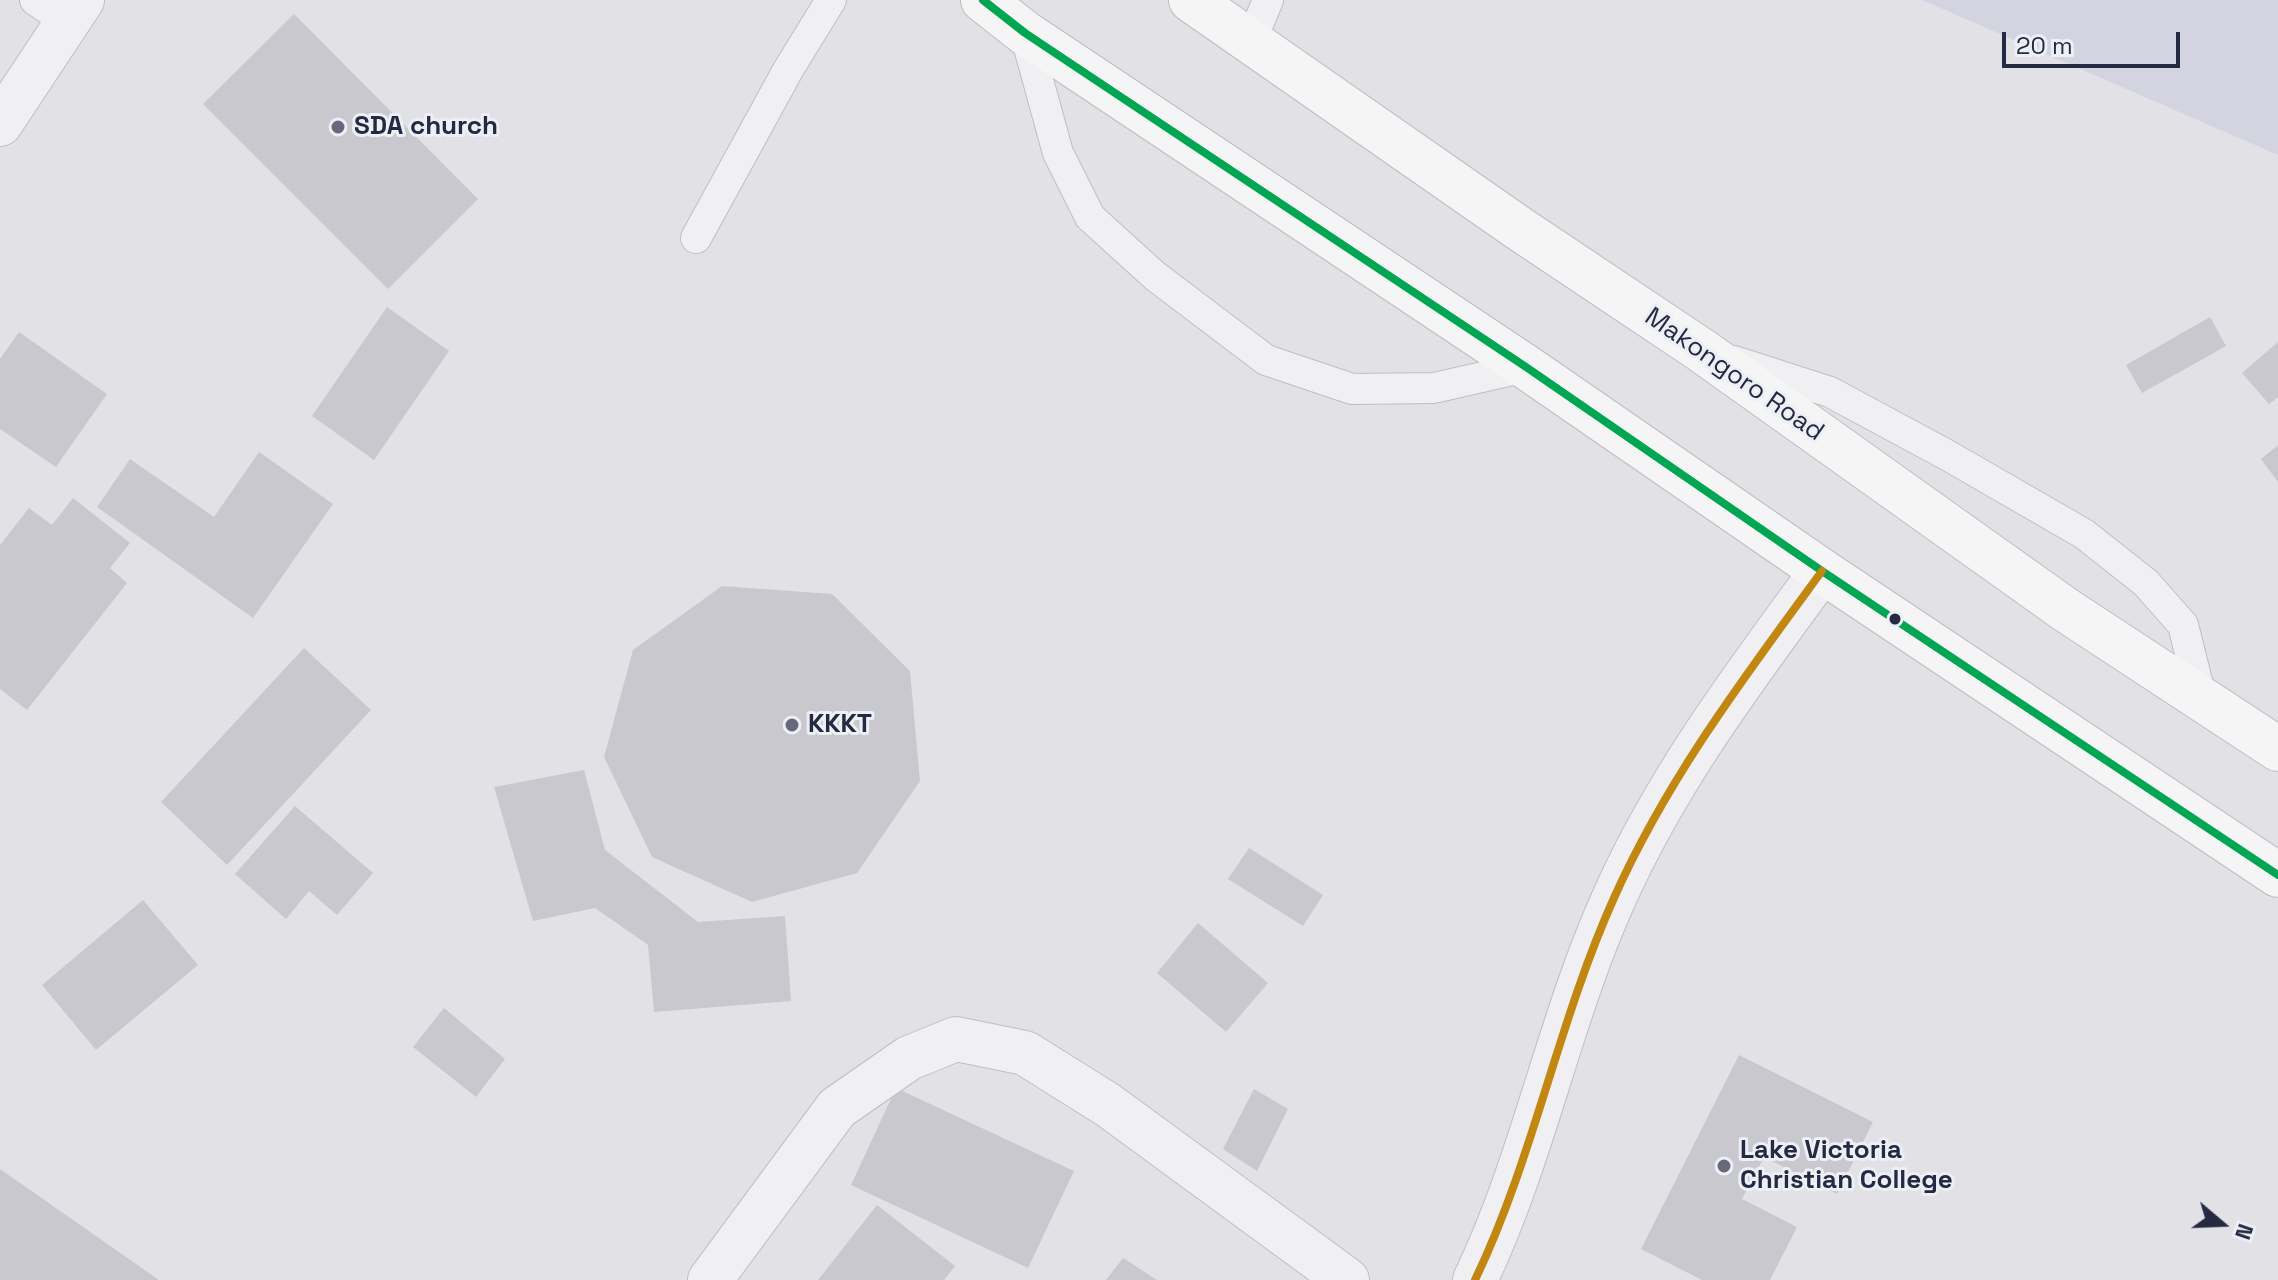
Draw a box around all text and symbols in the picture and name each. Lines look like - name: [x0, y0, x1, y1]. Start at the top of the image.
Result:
- scale bar: [2006, 16, 2184, 66]
- text: 20 m: [2016, 30, 2073, 61]
- place label: SDA church: [354, 111, 498, 143]
- marker: SDA church: [329, 118, 347, 136]
- street label: Makongoro Road: [1638, 302, 1830, 448]
- unlabelled marker: [1887, 611, 1903, 627]
- place label: KKKT: [808, 709, 872, 741]
- marker: KKKT: [783, 716, 801, 734]
- place label: Lake Victoria Christian College: [1740, 1135, 1953, 1196]
- marker: Lake Victoria Christian College: [1715, 1157, 1733, 1175]
- north arrow: [2182, 1184, 2262, 1264]
- text: N: [2229, 1220, 2260, 1243]

